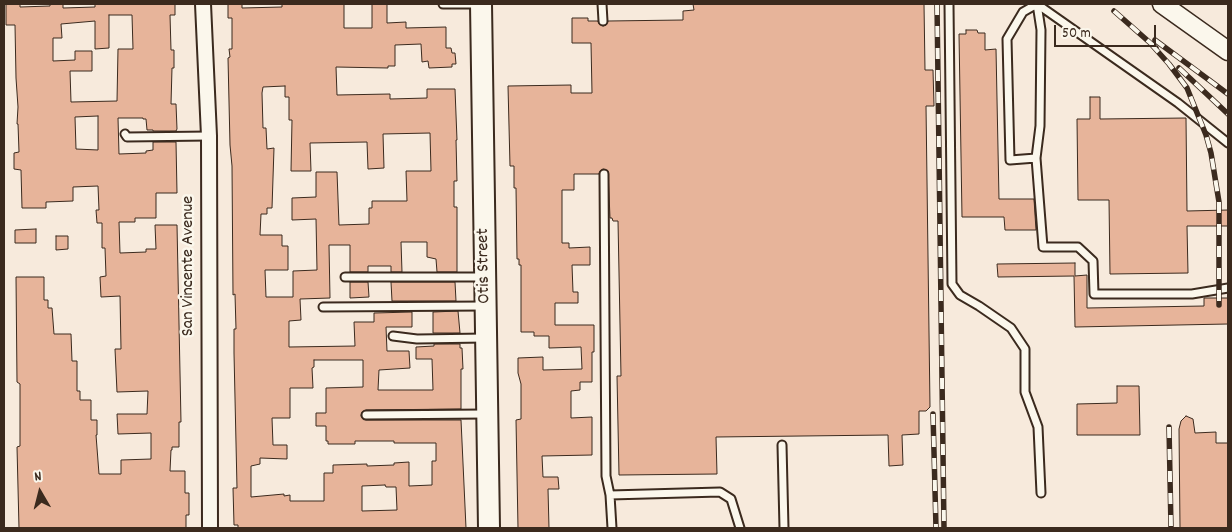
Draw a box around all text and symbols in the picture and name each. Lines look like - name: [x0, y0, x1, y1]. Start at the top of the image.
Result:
- scale bar: [1057, 15, 1160, 47]
- text: 50 m: [1062, 23, 1091, 45]
- street label: San Vincente Avenue: [179, 196, 201, 336]
- street label: Otis Street: [474, 228, 496, 304]
- north arrow: [15, 467, 65, 517]
- text: N: [33, 467, 43, 488]

